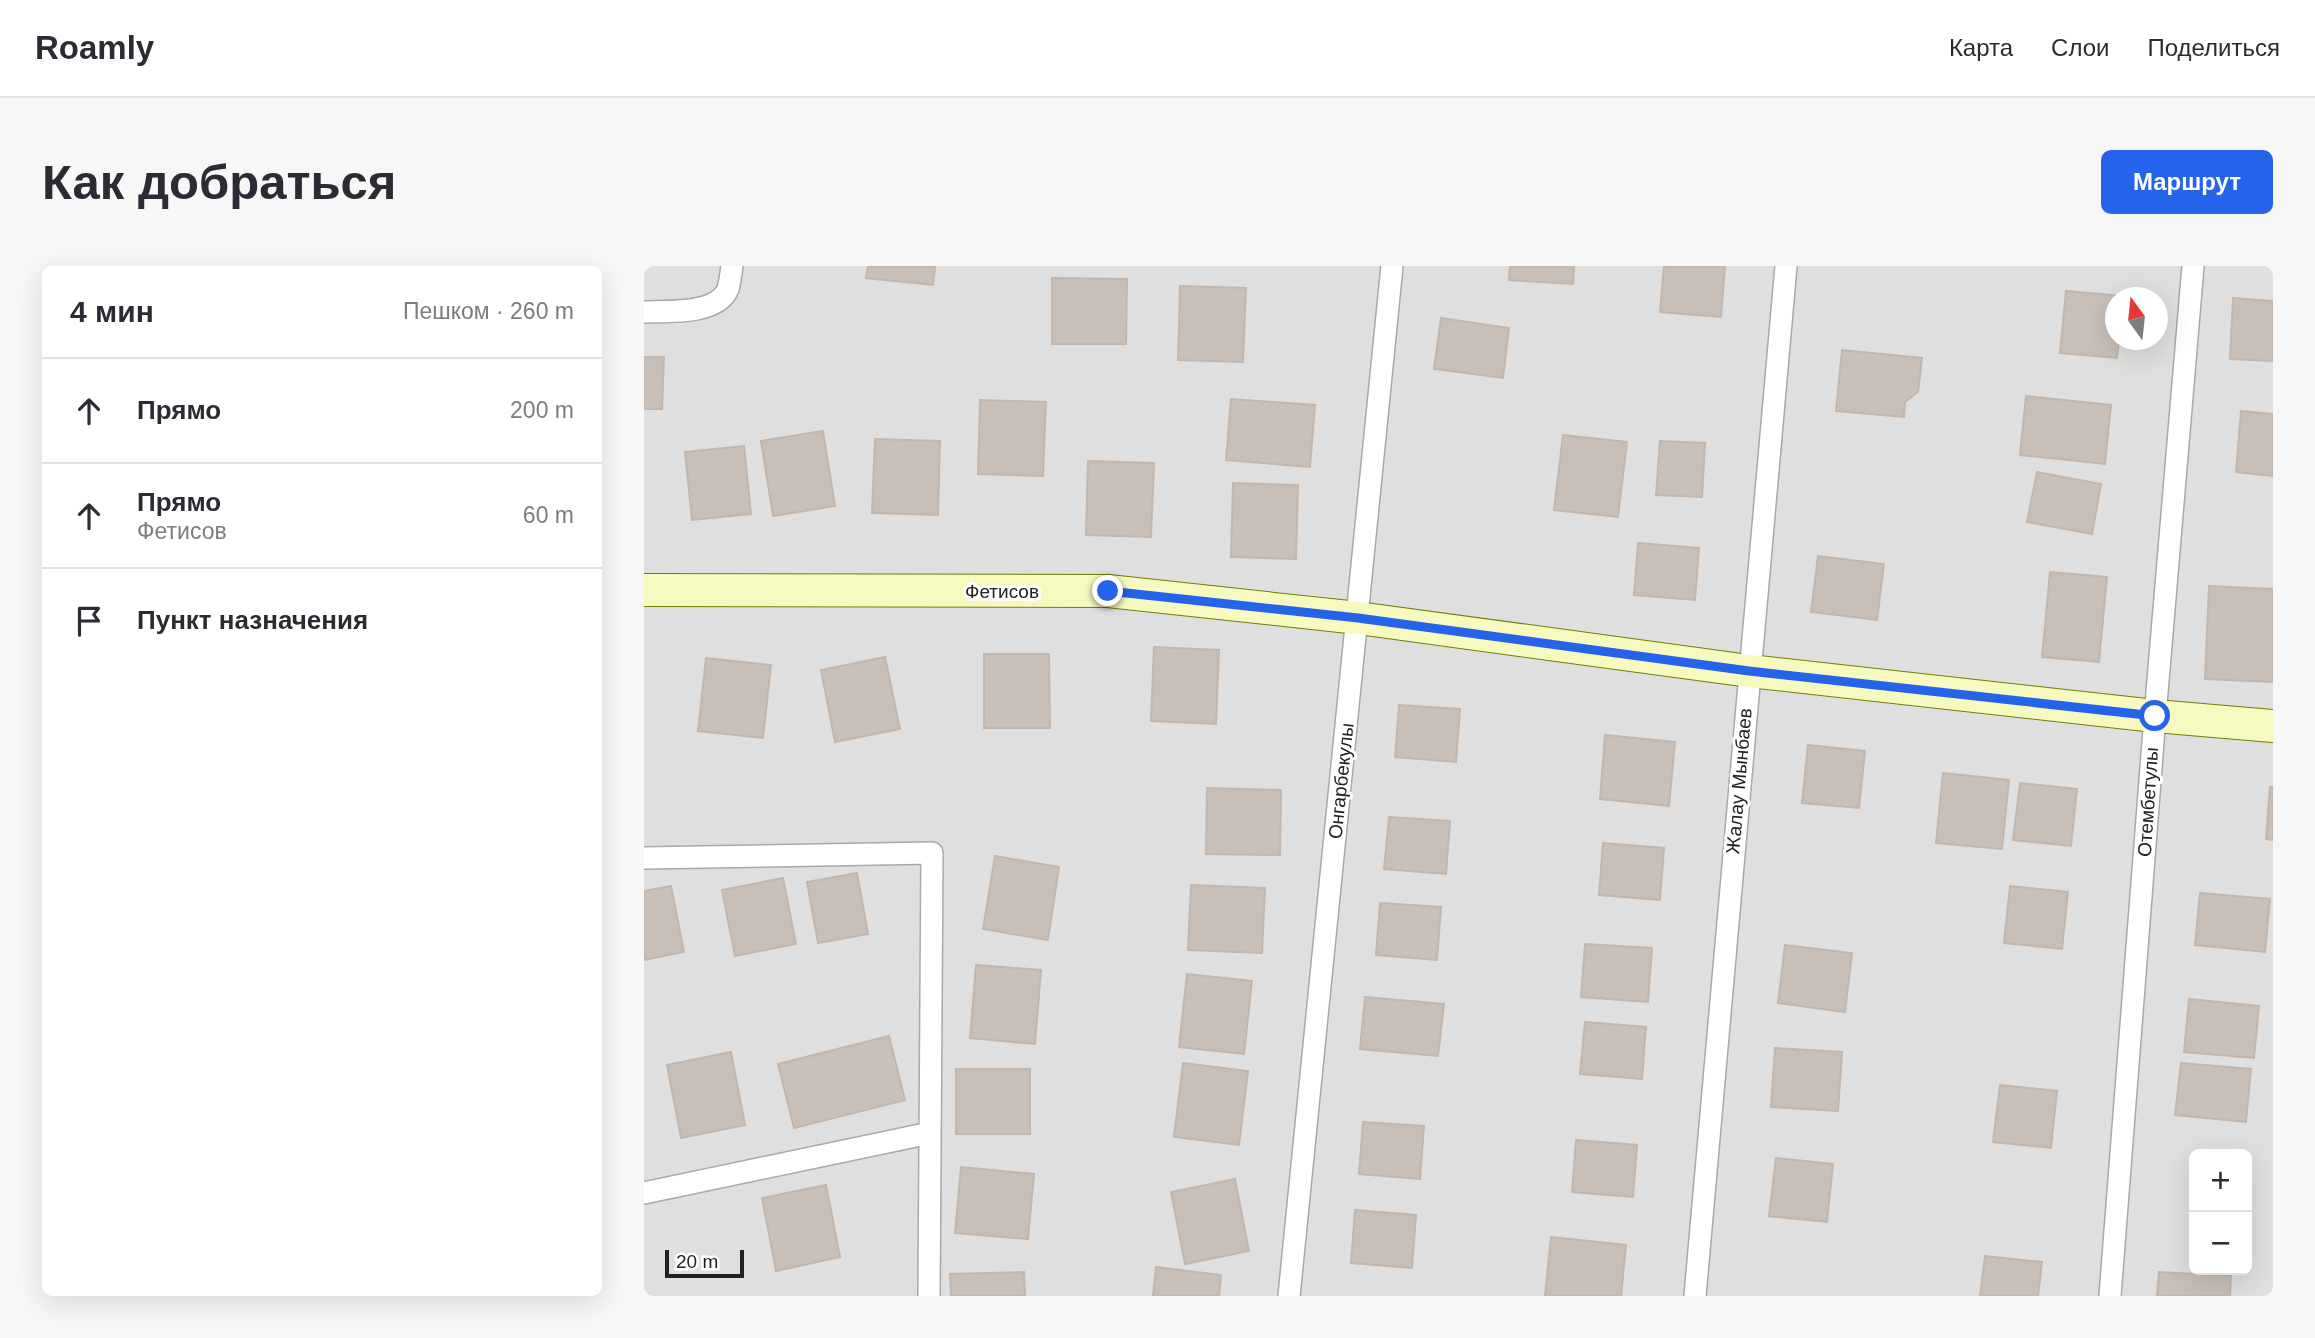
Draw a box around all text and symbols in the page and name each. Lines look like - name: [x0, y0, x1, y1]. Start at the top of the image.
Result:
- text: Roamly: [35, 29, 154, 66]
- text: Карта: [1949, 34, 2013, 61]
- text: Слои: [2051, 34, 2109, 61]
- text: Поделиться: [2147, 34, 2280, 61]
- button: Маршрут: [2101, 150, 2273, 214]
- text: Как добраться: [42, 155, 396, 209]
- north arrow: [2105, 287, 2168, 350]
- text: 4 мин: [70, 295, 154, 328]
- text: Пешком · 260 m: [403, 298, 574, 324]
- icon: ahead: [70, 392, 108, 430]
- text: Прямо: [137, 395, 221, 425]
- text: 200 m: [510, 397, 574, 423]
- text: Прямо: [137, 487, 221, 517]
- icon: ahead: [70, 497, 108, 535]
- text: 60 m: [523, 502, 574, 528]
- text: Фетисов: [137, 518, 227, 544]
- route end: [1092, 575, 1123, 606]
- street label: Фетисов: [965, 581, 1039, 602]
- icon: arrive: [70, 602, 108, 640]
- text: Пункт назначения: [137, 605, 368, 635]
- route start: [2139, 700, 2170, 731]
- street label: Жалау Мынбаев: [1722, 707, 1756, 855]
- street label: Онгарбекулы: [1324, 722, 1358, 840]
- street label: Отембетулы: [2134, 746, 2162, 858]
- map controls: [2189, 1149, 2252, 1275]
- button: +: [2189, 1149, 2252, 1212]
- button: −: [2189, 1212, 2252, 1275]
- scale bar: [665, 1247, 744, 1279]
- text: 20 m: [676, 1251, 718, 1272]

